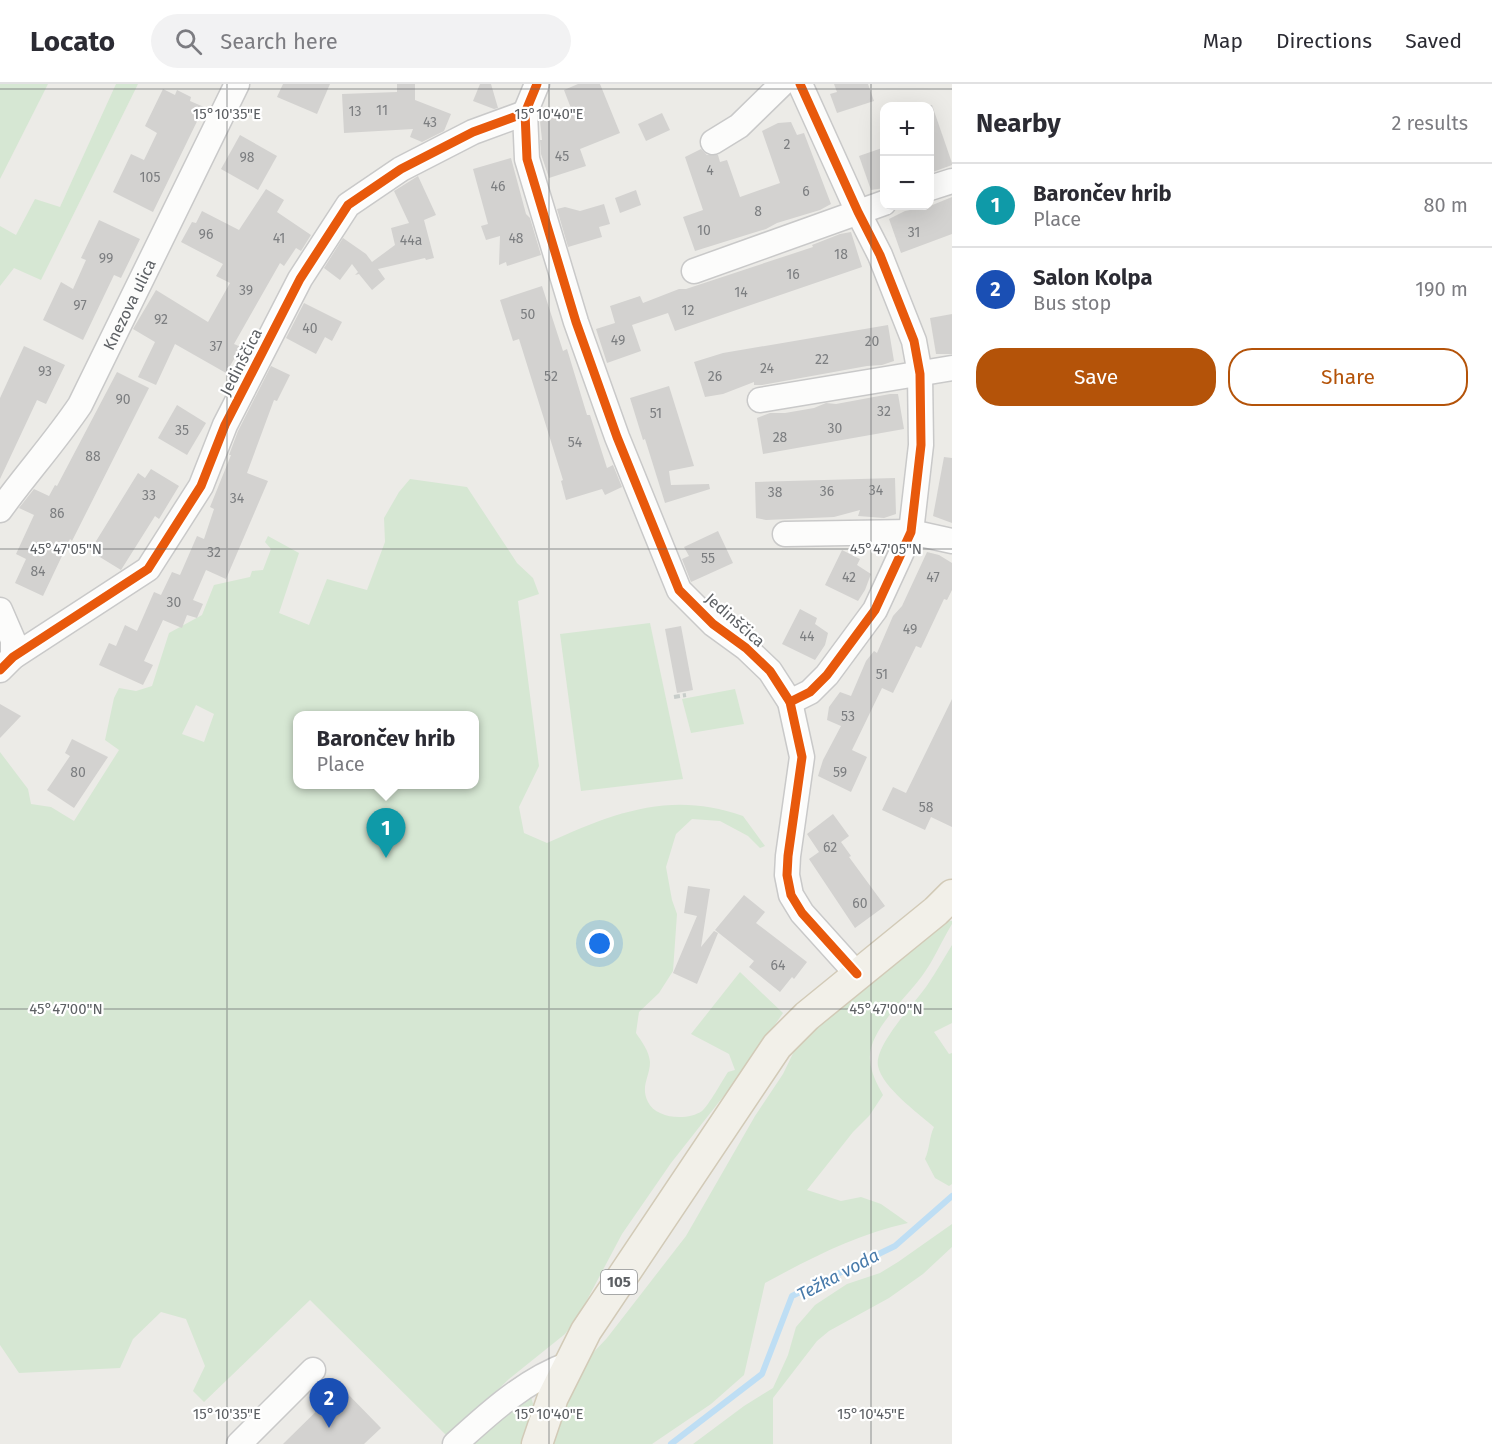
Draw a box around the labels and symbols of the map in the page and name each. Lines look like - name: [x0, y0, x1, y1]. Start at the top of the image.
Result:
- house number: 11: [376, 102, 388, 119]
- house number: 13: [348, 103, 362, 120]
- text: 15°10'35"E: [193, 105, 261, 123]
- text: 15°10'40"E: [514, 105, 584, 123]
- house number: 43: [423, 114, 437, 131]
- house number: 2: [784, 136, 791, 153]
- house number: 45: [555, 148, 569, 165]
- house number: 98: [239, 149, 255, 166]
- house number: 4: [706, 162, 714, 179]
- house number: 105: [140, 169, 160, 186]
- house number: 46: [491, 178, 505, 195]
- house number: 6: [802, 183, 810, 200]
- house number: 8: [754, 203, 762, 220]
- house number: 10: [697, 222, 711, 239]
- house number: 31: [908, 224, 920, 241]
- house number: 96: [199, 226, 213, 243]
- house number: 41: [273, 230, 285, 247]
- house number: 48: [508, 230, 524, 247]
- house number: 44a: [400, 232, 422, 249]
- house number: 18: [834, 246, 848, 263]
- house number: 99: [99, 250, 113, 267]
- street label: Knezova ulica: [99, 256, 159, 353]
- house number: 16: [786, 266, 800, 283]
- house number: 39: [239, 282, 253, 299]
- house number: 14: [734, 284, 748, 301]
- house number: 97: [73, 297, 87, 314]
- house number: 12: [682, 302, 695, 319]
- house number: 50: [521, 306, 536, 323]
- house number: 92: [154, 311, 168, 328]
- house number: 40: [302, 320, 318, 337]
- street label: Jedinščica: [216, 325, 266, 399]
- house number: 49: [611, 332, 625, 349]
- house number: 20: [865, 333, 880, 350]
- house number: 37: [209, 338, 223, 355]
- house number: 22: [815, 351, 829, 368]
- house number: 24: [760, 360, 775, 377]
- house number: 93: [38, 363, 52, 380]
- house number: 52: [544, 368, 558, 385]
- house number: 26: [708, 368, 722, 385]
- house number: 90: [115, 391, 131, 408]
- house number: 32: [877, 403, 891, 420]
- house number: 51: [650, 405, 662, 422]
- house number: 30: [828, 420, 843, 437]
- house number: 35: [175, 422, 189, 439]
- house number: 28: [773, 429, 788, 446]
- house number: 54: [568, 434, 583, 451]
- house number: 88: [85, 448, 101, 465]
- house number: 34: [869, 482, 884, 499]
- house number: 36: [820, 483, 834, 500]
- house number: 38: [768, 484, 783, 501]
- house number: 33: [142, 487, 156, 504]
- house number: 34: [230, 490, 245, 507]
- house number: 86: [49, 505, 65, 522]
- text: 45°47'05"N: [30, 540, 102, 558]
- text: 45°47'05"N: [850, 540, 922, 558]
- house number: 32: [207, 544, 221, 561]
- house number: 55: [701, 550, 715, 567]
- house number: 84: [30, 563, 46, 580]
- house number: 42: [842, 569, 856, 586]
- house number: 47: [926, 569, 940, 586]
- street label: Jedinščica: [701, 589, 769, 651]
- house number: 30: [167, 594, 182, 611]
- house number: 49: [903, 621, 917, 638]
- house number: 44: [800, 628, 815, 645]
- house number: 51: [876, 666, 888, 683]
- house number: 53: [841, 708, 855, 725]
- house number: 80: [70, 764, 86, 781]
- house number: 59: [833, 764, 847, 781]
- house number: 58: [919, 799, 934, 816]
- pin: 1: [366, 808, 406, 858]
- house number: 62: [823, 839, 837, 856]
- house number: 60: [852, 895, 868, 912]
- your location: [585, 929, 614, 958]
- house number: 64: [771, 957, 786, 974]
- text: 45°47'00"N: [29, 1000, 103, 1018]
- text: 45°47'00"N: [849, 1000, 923, 1018]
- water label: Težka voda: [793, 1244, 883, 1306]
- road number: 105: [601, 1270, 637, 1294]
- pin: 2: [310, 1378, 348, 1428]
- text: 15°10'35"E: [193, 1405, 261, 1423]
- text: 15°10'40"E: [514, 1405, 584, 1423]
- text: 15°10'45"E: [837, 1405, 905, 1423]

